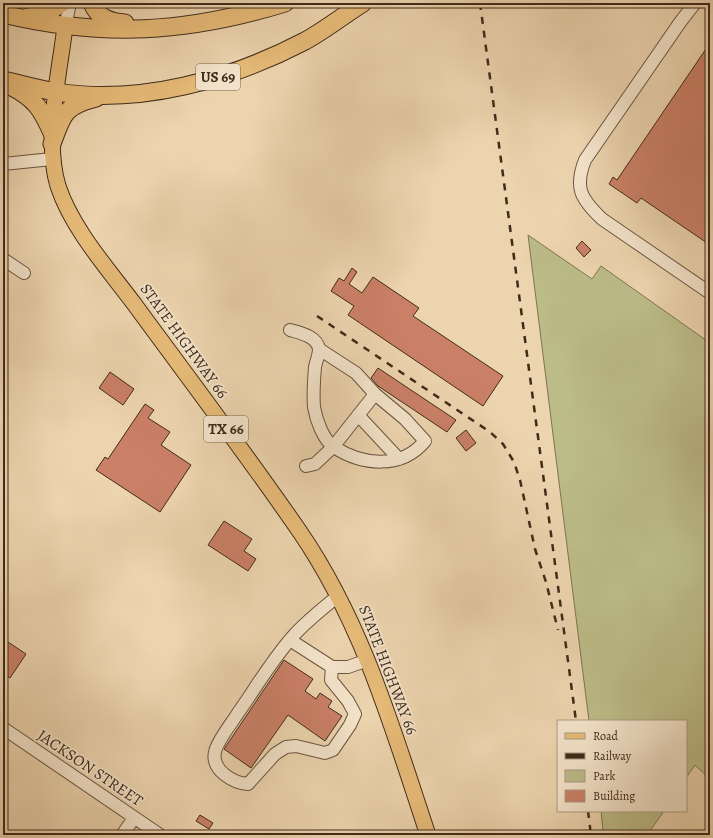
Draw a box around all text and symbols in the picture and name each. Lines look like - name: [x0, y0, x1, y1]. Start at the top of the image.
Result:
- road number: US 69: [196, 64, 240, 90]
- street label: STATE HIGHWAY 66: [135, 279, 233, 403]
- road number: TX 66: [204, 416, 248, 442]
- street label: STATE HIGHWAY 66: [353, 602, 423, 738]
- legend: [557, 720, 687, 812]
- street label: JACKSON STREET: [33, 724, 147, 812]
- text: Road: [593, 728, 619, 744]
- text: Railway: [593, 748, 632, 764]
- text: Park: [593, 768, 616, 784]
- text: Building: [593, 788, 635, 804]

